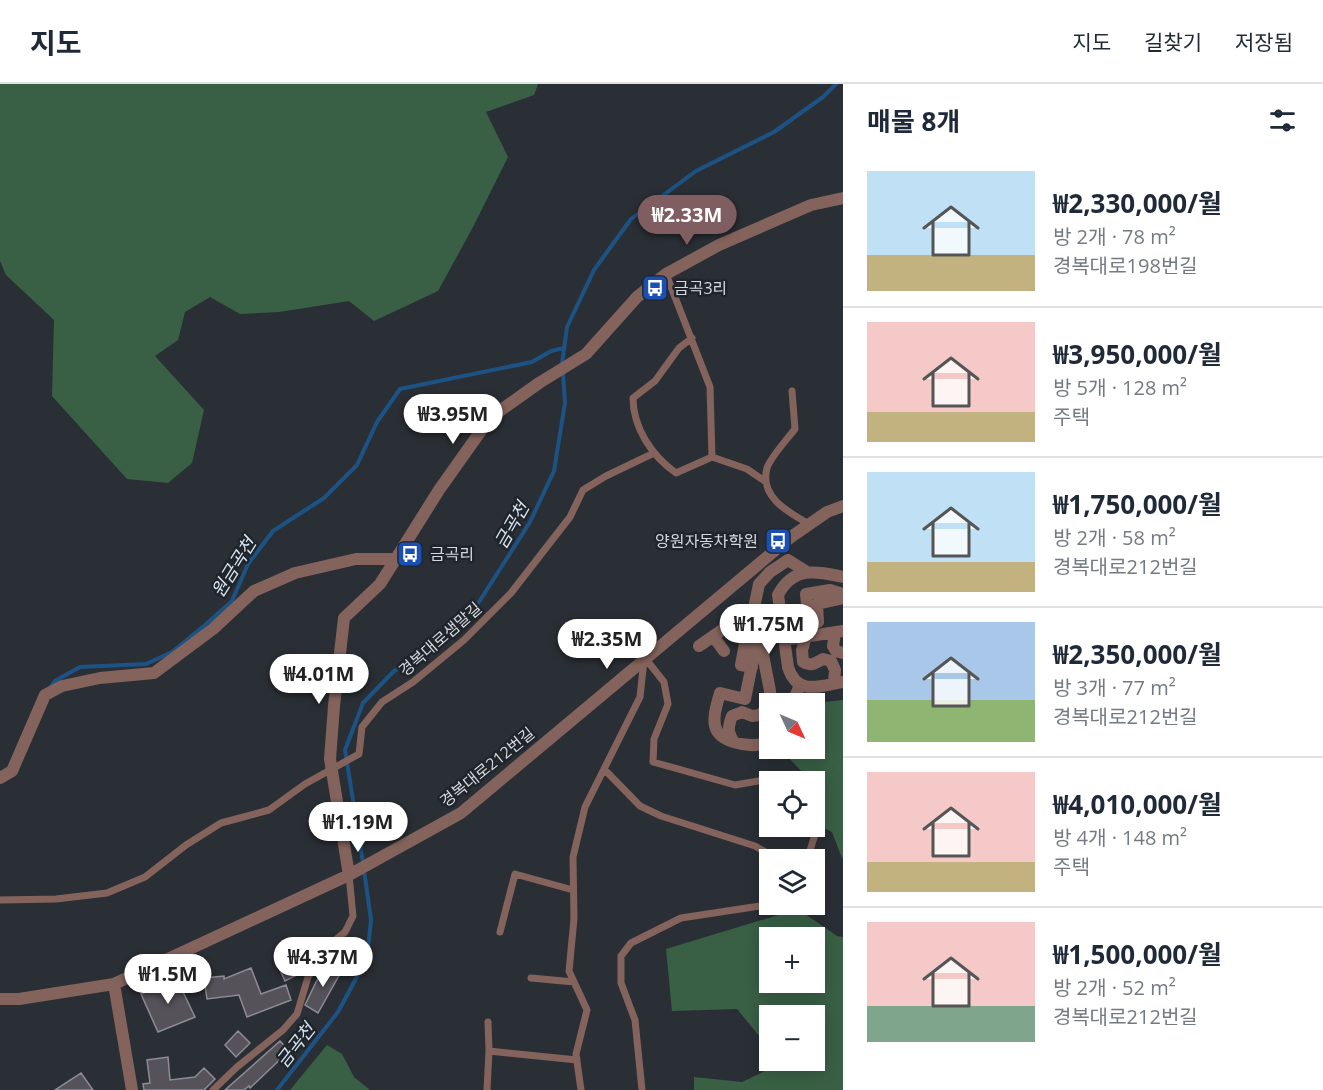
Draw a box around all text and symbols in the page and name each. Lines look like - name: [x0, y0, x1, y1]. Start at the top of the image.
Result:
- text: 지도: [30, 23, 82, 61]
- text: 지도: [1072, 28, 1111, 56]
- text: 길찾기: [1144, 28, 1202, 56]
- text: 저장됨: [1235, 28, 1293, 56]
- text: 매물 8개: [867, 103, 960, 139]
- icon: filters: [1266, 104, 1299, 137]
- text: ₩2,330,000/월: [1053, 185, 1222, 221]
- pin: ₩2.33M: [638, 195, 736, 246]
- icon: home: [915, 195, 987, 267]
- text: ₩2.33M: [652, 201, 722, 228]
- text: 방 2개 · 78 m²: [1053, 223, 1176, 250]
- text: 경복대로198번길: [1053, 252, 1198, 279]
- bus stop icon: 금곡3리: [640, 273, 670, 303]
- place label: 금곡3리: [674, 277, 727, 299]
- text: ₩3,950,000/월: [1053, 336, 1222, 372]
- icon: home: [915, 346, 987, 418]
- text: 방 5개 · 128 m²: [1053, 374, 1187, 401]
- pin: ₩3.95M: [404, 394, 502, 445]
- text: ₩3.95M: [418, 400, 488, 427]
- text: 주택: [1053, 403, 1090, 430]
- text: ₩1,750,000/월: [1053, 486, 1222, 522]
- water label: 금곡천: [488, 495, 535, 553]
- icon: home: [915, 496, 987, 568]
- text: 방 2개 · 58 m²: [1053, 524, 1176, 551]
- bus stop icon: 양원자동차학원: [763, 526, 793, 556]
- water label: 원금곡천: [205, 530, 262, 601]
- place label: 양원자동차학원: [655, 530, 758, 552]
- bus stop icon: 금곡리: [395, 539, 425, 569]
- place label: 금곡리: [430, 543, 474, 565]
- text: 경복대로212번길: [1053, 553, 1198, 580]
- street label: 경복대로샘말길: [394, 597, 486, 681]
- pin: ₩1.75M: [720, 604, 818, 655]
- text: ₩1.75M: [734, 610, 804, 637]
- pin: ₩2.35M: [558, 619, 656, 670]
- text: ₩2.35M: [572, 625, 642, 652]
- text: ₩2,350,000/월: [1053, 636, 1222, 672]
- icon: home: [915, 646, 987, 718]
- pin: ₩4.01M: [270, 654, 368, 705]
- text: ₩4.01M: [284, 660, 354, 687]
- text: 방 3개 · 77 m²: [1053, 674, 1176, 701]
- north arrow: [759, 693, 825, 759]
- map controls: [759, 693, 825, 1071]
- text: 경복대로212번길: [1053, 703, 1198, 730]
- street label: 경복대로212번길: [435, 722, 539, 812]
- button: locate: [759, 771, 825, 837]
- text: ₩4,010,000/월: [1053, 786, 1222, 822]
- icon: home: [915, 796, 987, 868]
- pin: ₩1.19M: [309, 802, 407, 853]
- text: ₩1.19M: [323, 808, 393, 835]
- text: 방 4개 · 148 m²: [1053, 824, 1187, 851]
- button: layers: [759, 849, 825, 915]
- text: 주택: [1053, 853, 1090, 880]
- button: +: [759, 927, 825, 993]
- text: ₩1,500,000/월: [1053, 936, 1222, 972]
- pin: ₩4.37M: [274, 937, 372, 988]
- text: ₩4.37M: [288, 943, 358, 970]
- icon: home: [915, 946, 987, 1018]
- pin: ₩1.5M: [126, 954, 210, 1005]
- text: ₩1.5M: [138, 960, 198, 987]
- text: 방 2개 · 52 m²: [1053, 974, 1176, 1001]
- text: 경복대로212번길: [1053, 1003, 1198, 1030]
- button: −: [759, 1005, 825, 1071]
- water label: 금곡천: [270, 1016, 321, 1072]

